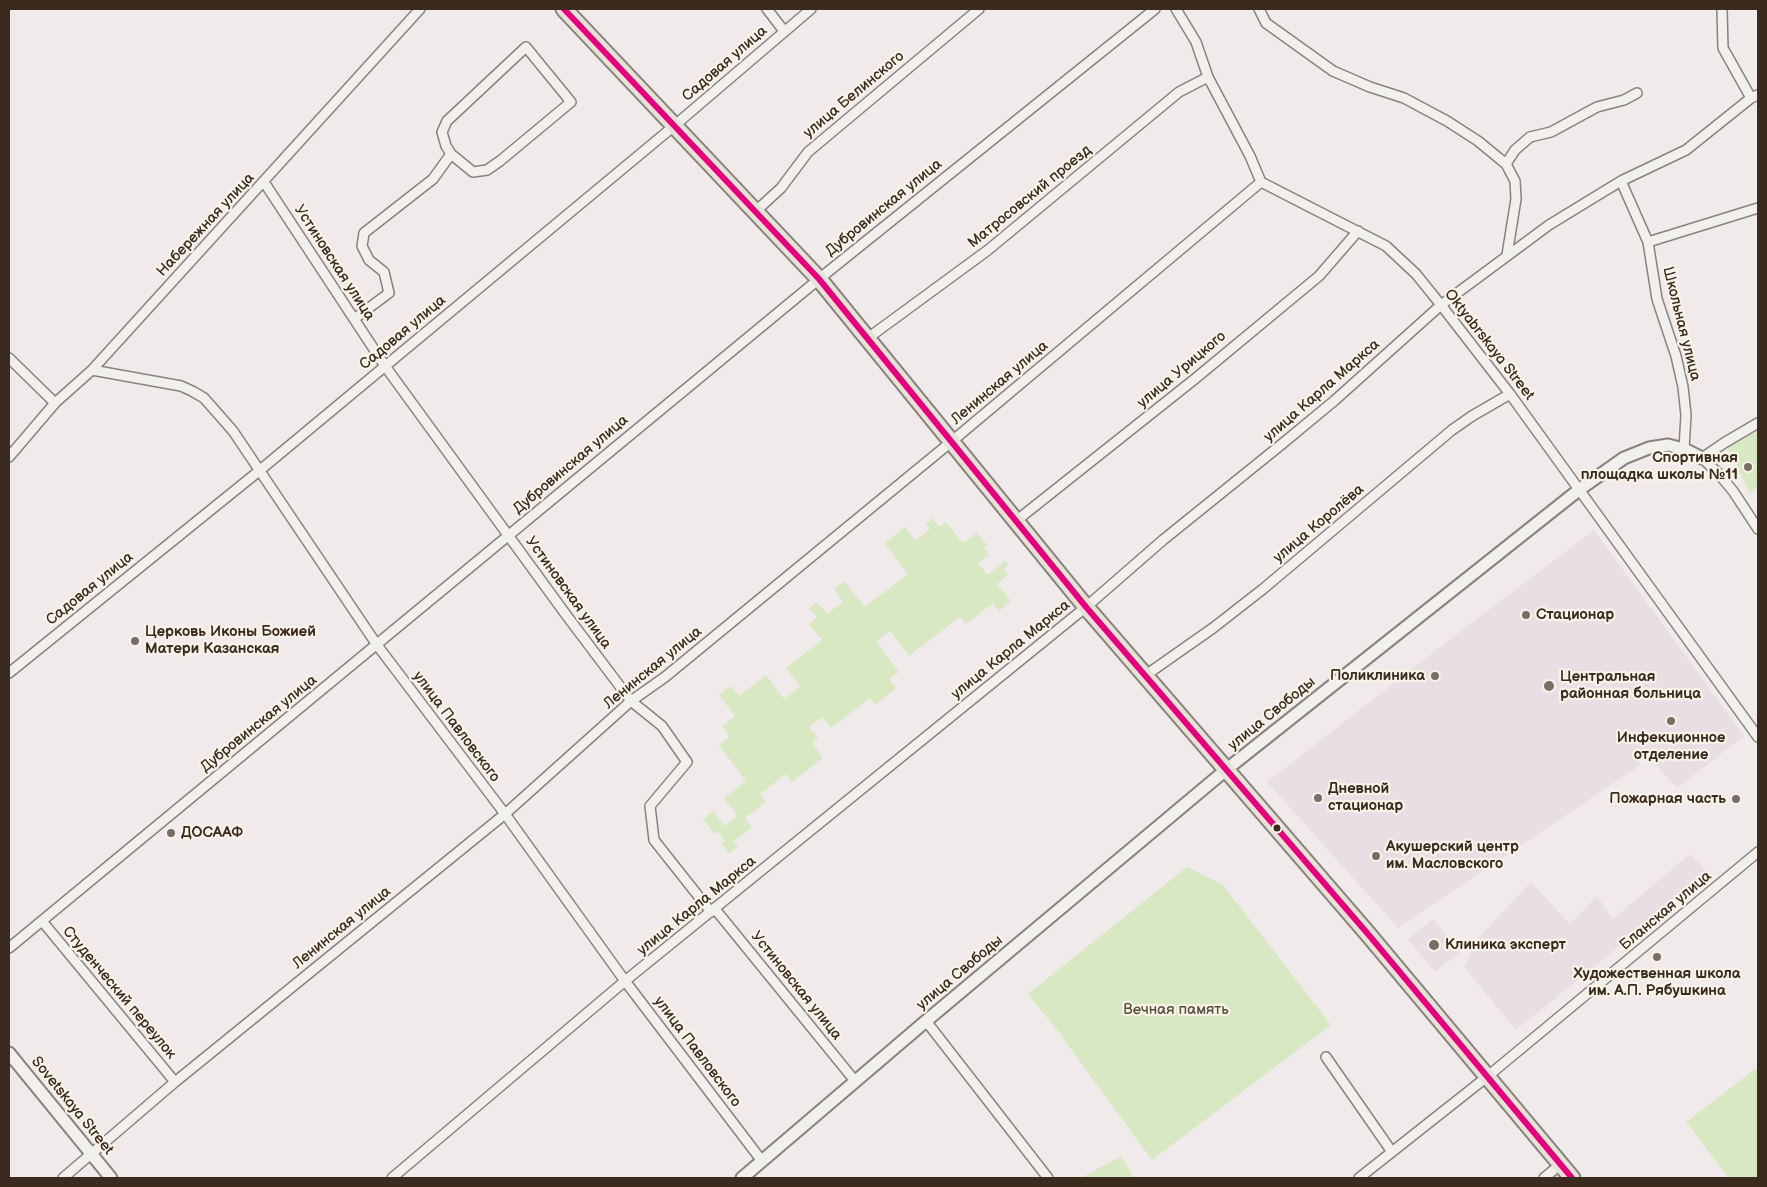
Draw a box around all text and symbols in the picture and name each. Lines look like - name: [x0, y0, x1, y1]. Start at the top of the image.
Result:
- street label: Садовая улица: [679, 22, 771, 106]
- street label: улица Белинского: [800, 48, 908, 142]
- street label: Матросовский проезд: [965, 142, 1095, 252]
- street label: Дубровинская улица: [822, 156, 946, 260]
- street label: Набережная улица: [153, 169, 259, 281]
- street label: Устиновская улица: [290, 202, 378, 324]
- street label: Школьная улица: [1658, 265, 1704, 383]
- street label: Oktyabrskaya Street: [1440, 286, 1538, 404]
- street label: Садовая улица: [356, 292, 450, 374]
- street label: улица Урицкого: [1134, 328, 1230, 412]
- street label: улица Карла Маркса: [1260, 336, 1384, 446]
- street label: Ленинская улица: [948, 337, 1052, 429]
- street label: Дубровинская улица: [510, 412, 632, 518]
- place label: Спортивная площадка школы №11: [1581, 449, 1738, 484]
- marker: Спортивная площадка школы №11: [1742, 461, 1754, 473]
- street label: улица Королёва: [1270, 481, 1368, 567]
- street label: Устиновская улица: [521, 533, 615, 653]
- street label: Садовая улица: [43, 548, 137, 630]
- street label: улица Карла Маркса: [948, 597, 1074, 703]
- place label: Стационар: [1536, 606, 1614, 624]
- marker: Стационар: [1520, 609, 1532, 621]
- place label: Церковь Иконы Божией Матери Казанская: [145, 623, 316, 658]
- street label: Ленинская улица: [600, 623, 706, 713]
- marker: Церковь Иконы Божией Матери Казанская: [129, 635, 141, 647]
- place label: Поликлиника: [1330, 667, 1425, 685]
- street label: улица Павловского: [409, 668, 503, 786]
- place label: Центральная районная больница: [1560, 668, 1701, 703]
- marker: Поликлиника: [1429, 670, 1441, 682]
- street label: Дубровинская улица: [197, 672, 321, 776]
- street label: улица Свободы: [1225, 673, 1319, 755]
- marker: Центральная районная больница: [1542, 679, 1556, 693]
- marker: Инфекционное отделение: [1665, 715, 1677, 727]
- place label: Инфекционное отделение: [1617, 729, 1725, 764]
- place label: Дневной стационар: [1328, 780, 1403, 815]
- place label: Пожарная часть: [1609, 790, 1726, 808]
- marker: Дневной стационар: [1312, 792, 1324, 804]
- marker: Пожарная часть: [1730, 793, 1742, 805]
- unlabelled marker: [1272, 823, 1282, 833]
- place label: ДОСААФ: [181, 824, 243, 842]
- marker: ДОСААФ: [165, 827, 177, 839]
- place label: Акушерский центр им. Масловского: [1386, 838, 1519, 873]
- marker: Акушерский центр им. Масловского: [1370, 850, 1382, 862]
- street label: улица Карла Маркса: [634, 853, 760, 959]
- street label: Бланская улица: [1617, 867, 1715, 955]
- street label: Ленинская улица: [289, 883, 395, 973]
- street label: Студенческий переулок: [58, 923, 180, 1063]
- street label: Устиновская улица: [747, 928, 845, 1044]
- street label: улица Свободы: [913, 932, 1007, 1014]
- place label: Клиника эксперт: [1445, 936, 1566, 954]
- marker: Клиника эксперт: [1427, 938, 1441, 952]
- marker: Художественная школа им. А.П. Рябушкина: [1651, 951, 1663, 963]
- place label: Художественная школа им. А.П. Рябушкина: [1574, 965, 1740, 1000]
- street label: улица Павловского: [650, 993, 744, 1111]
- park label: Вечная память: [1123, 1001, 1229, 1019]
- street label: Sovetskaya Street: [27, 1053, 117, 1159]

